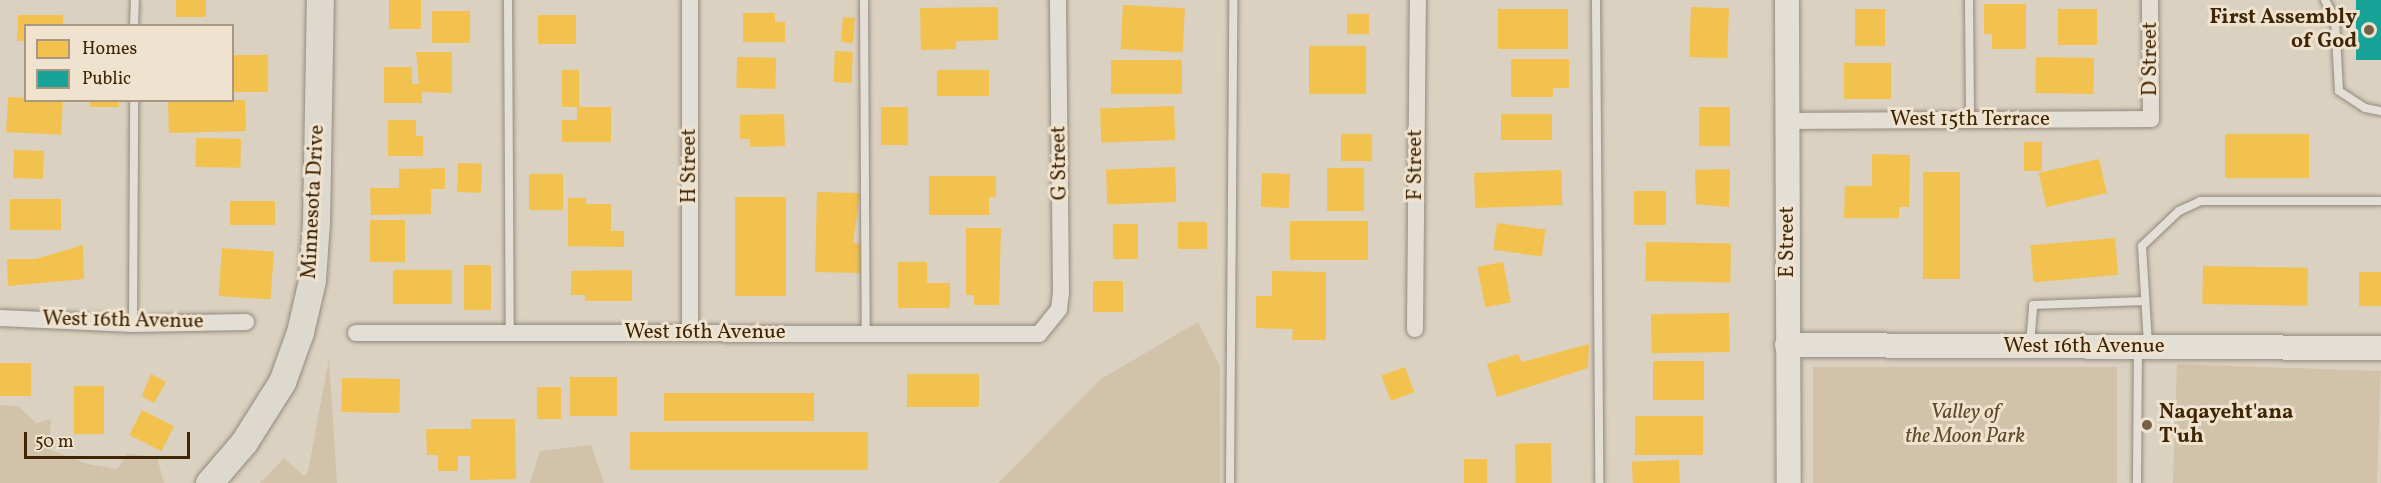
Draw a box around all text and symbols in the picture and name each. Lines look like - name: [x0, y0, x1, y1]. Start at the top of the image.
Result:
- place label: First Assembly of God: [2210, 5, 2357, 55]
- street label: D Street: [2138, 22, 2164, 96]
- marker: First Assembly of God: [2362, 23, 2376, 37]
- legend: [24, 24, 234, 102]
- text: Homes: [82, 37, 137, 62]
- text: Public: [82, 67, 131, 92]
- street label: West 15th Terrace: [1890, 107, 2050, 133]
- street label: Minnesota Drive: [297, 124, 331, 280]
- street label: G Street: [1047, 125, 1073, 201]
- street label: H Street: [677, 128, 703, 204]
- street label: F Street: [1403, 129, 1429, 201]
- street label: E Street: [1775, 206, 1801, 278]
- street label: West 16th Avenue: [42, 307, 204, 335]
- street label: West 16th Avenue: [624, 320, 786, 346]
- street label: West 16th Avenue: [2003, 334, 2165, 360]
- park label: Valley of the Moon Park: [1905, 400, 2025, 450]
- place label: Naqayeht'ana T'uh: [2159, 400, 2294, 450]
- marker: Naqayeht'ana T'uh: [2140, 418, 2154, 432]
- scale bar: [27, 420, 194, 458]
- text: 50 m: [35, 430, 74, 455]

